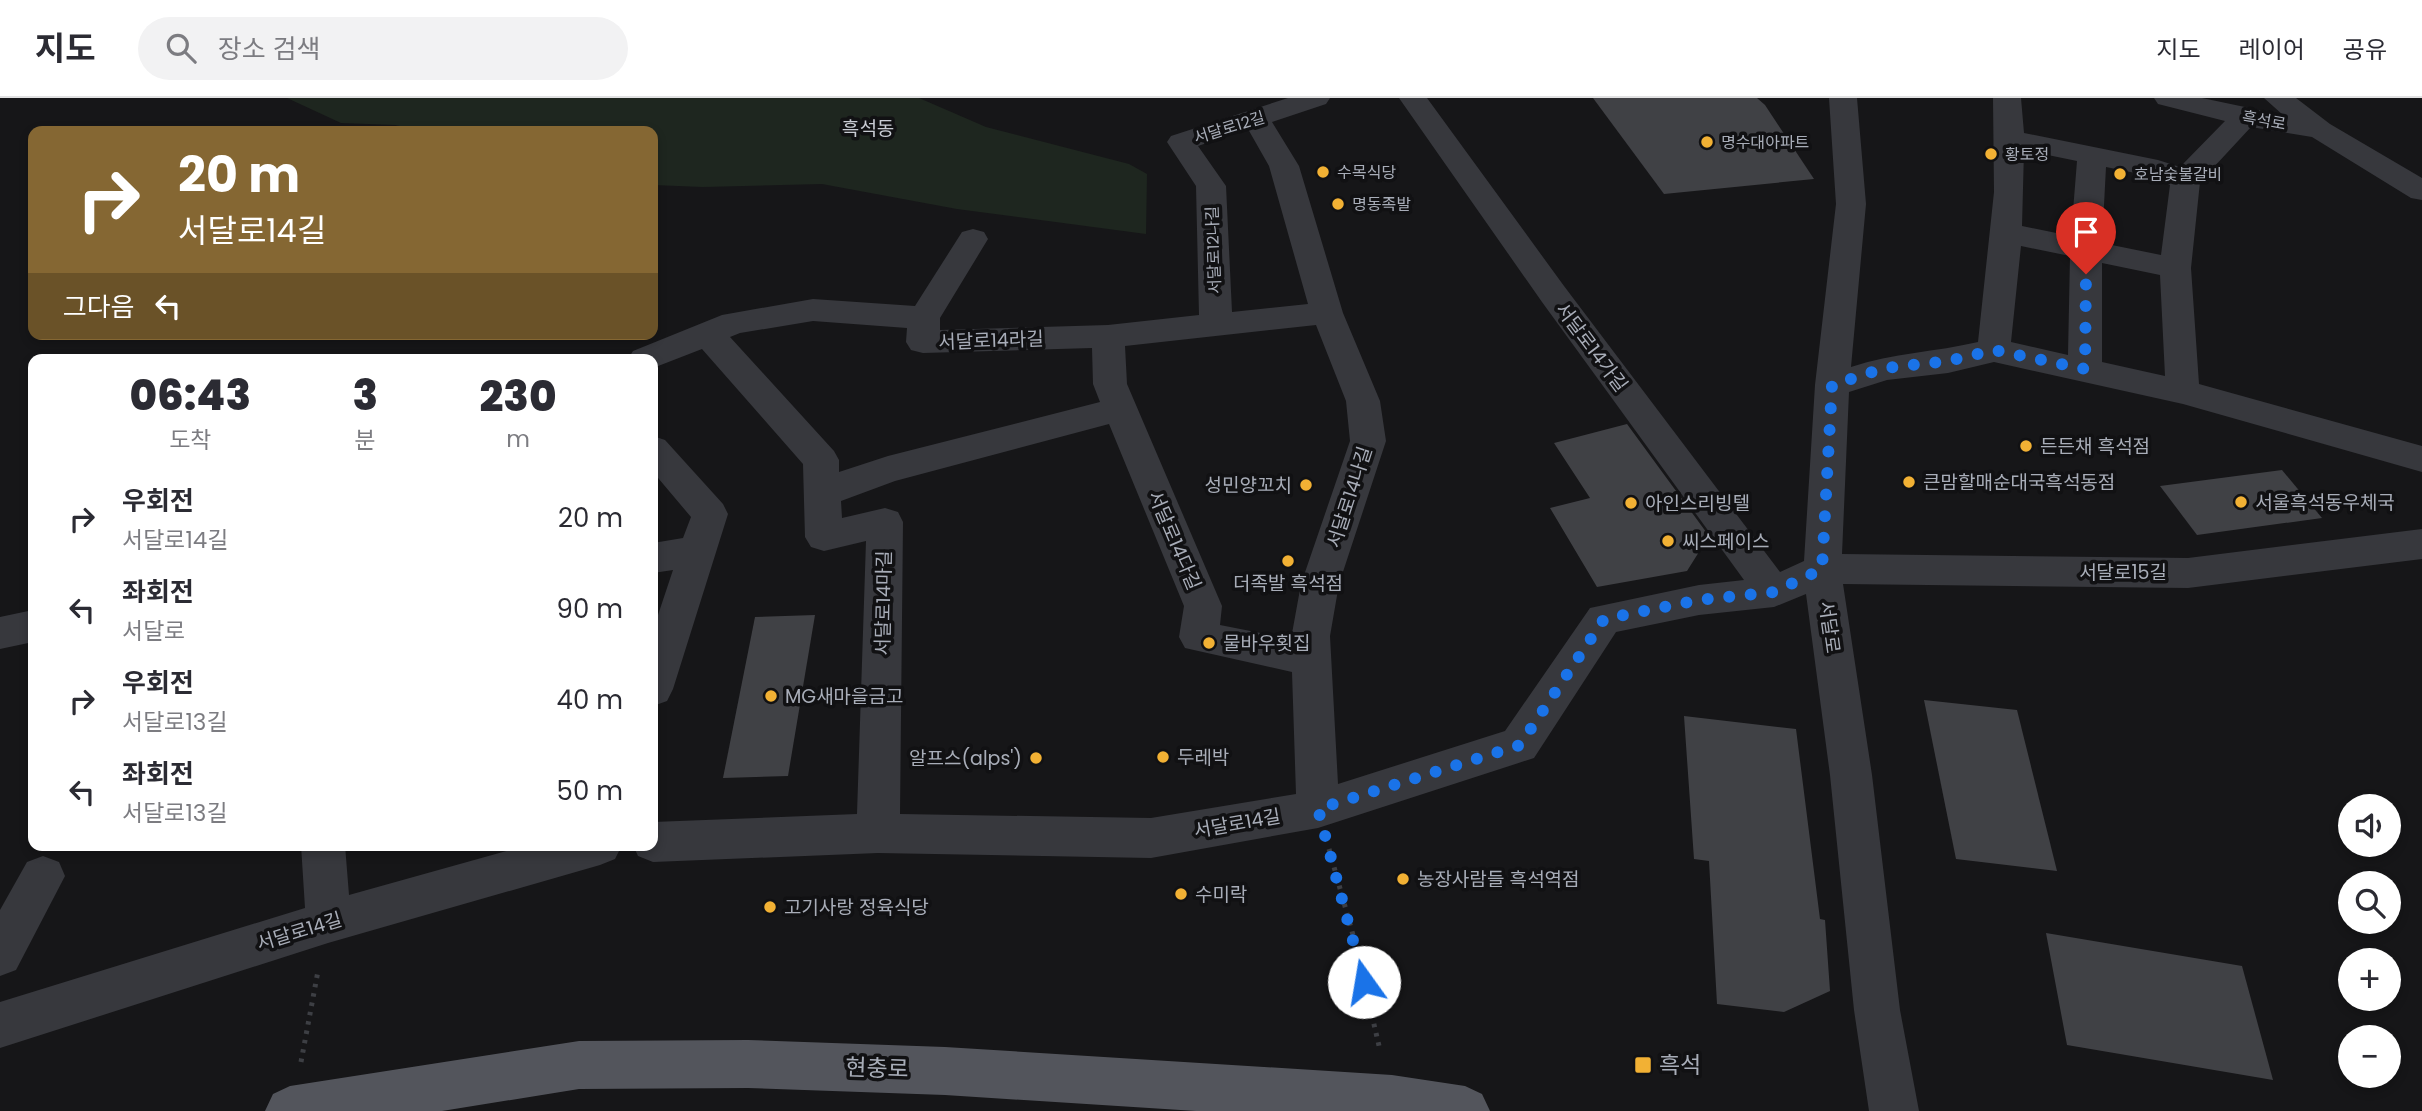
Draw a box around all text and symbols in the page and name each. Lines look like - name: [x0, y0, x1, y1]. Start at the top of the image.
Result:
- search box: [138, 17, 628, 80]
- text: 지도: [35, 25, 96, 72]
- icon: search: [162, 29, 200, 67]
- text: 장소 검색: [218, 31, 320, 67]
- text: 지도: [2156, 33, 2201, 66]
- text: 레이어: [2239, 33, 2305, 66]
- text: 공유: [2343, 33, 2387, 66]
- street label: 흑석로: [2240, 105, 2288, 136]
- street label: 서달로12길: [1191, 106, 1268, 149]
- district label: 흑석동: [842, 115, 894, 142]
- place label: 명수대아파트: [1721, 131, 1809, 154]
- marker: 명수대아파트: [1699, 134, 1715, 150]
- text: 20 m: [178, 141, 300, 209]
- place label: 황토정: [2005, 143, 2049, 166]
- marker: 황토정: [1983, 146, 1999, 162]
- icon: right: [63, 154, 154, 245]
- place label: 수목식당: [1337, 161, 1396, 184]
- place label: 호남숯불갈비: [2134, 163, 2222, 186]
- marker: 수목식당: [1315, 164, 1331, 180]
- marker: 호남숯불갈비: [2112, 166, 2128, 182]
- place label: 명동족발: [1352, 193, 1411, 216]
- marker: 명동족발: [1330, 196, 1346, 212]
- pin: [2056, 202, 2116, 274]
- street label: 서달로12나길: [1200, 206, 1227, 294]
- text: 서달로14길: [178, 208, 326, 253]
- icon: arrive: [2067, 213, 2105, 251]
- icon: left: [149, 287, 187, 325]
- text: 그다음: [63, 289, 135, 325]
- street label: 서달로14가길: [1549, 297, 1634, 398]
- street label: 서달로14라길: [938, 325, 1044, 356]
- text: 06:43: [129, 366, 251, 425]
- text: 3: [352, 366, 378, 425]
- text: 230: [479, 367, 557, 426]
- text: m: [506, 423, 530, 455]
- text: 도착: [169, 424, 211, 456]
- text: 분: [355, 424, 376, 456]
- place label: 든든채 흑석점: [2040, 433, 2150, 460]
- marker: 든든채 흑석점: [2018, 438, 2034, 454]
- street label: 서달로14나길: [1320, 443, 1379, 551]
- place label: 큰맘할매순대국흑석동점: [1923, 469, 2115, 496]
- place label: 성민양꼬치: [1205, 472, 1292, 499]
- marker: 큰맘할매순대국흑석동점: [1901, 474, 1917, 490]
- marker: 성민양꼬치: [1298, 477, 1314, 493]
- text: 우회전: [122, 483, 194, 519]
- street label: 서달로14다길: [1142, 486, 1208, 594]
- place label: 서울흑석동우체국: [2255, 489, 2395, 516]
- place label: 아인스리빙텔: [1645, 490, 1750, 517]
- marker: 서울흑석동우체국: [2233, 494, 2249, 510]
- marker: 아인스리빙텔: [1623, 495, 1639, 511]
- icon: right: [63, 500, 101, 538]
- text: 20 m: [558, 500, 623, 536]
- text: 서달로14길: [122, 524, 228, 556]
- place label: 씨스페이스: [1682, 528, 1769, 555]
- marker: 씨스페이스: [1660, 533, 1676, 549]
- street label: 서달로14마길: [869, 550, 898, 656]
- marker: 더족발 흑석점: [1280, 553, 1296, 569]
- street label: 서달로15길: [2079, 559, 2167, 586]
- place label: 더족발 흑석점: [1233, 570, 1343, 597]
- text: 좌회전: [122, 574, 194, 610]
- icon: left: [63, 591, 101, 629]
- text: 90 m: [557, 591, 623, 627]
- street label: 서달로: [1812, 599, 1847, 655]
- text: 서달로: [122, 615, 185, 647]
- place label: 물바우횟집: [1223, 630, 1310, 657]
- marker: 물바우횟집: [1201, 635, 1217, 651]
- text: 우회전: [122, 665, 194, 701]
- icon: right: [63, 682, 101, 720]
- text: 40 m: [557, 682, 623, 718]
- place label: MG새마을금고: [785, 683, 904, 710]
- marker: MG새마을금고: [763, 688, 779, 704]
- text: 서달로13길: [122, 706, 228, 738]
- place label: 두레박: [1177, 744, 1229, 771]
- place label: 알프스(alps'): [909, 745, 1022, 772]
- marker: 두레박: [1155, 749, 1171, 765]
- marker: 알프스(alps'): [1028, 750, 1044, 766]
- text: 좌회전: [122, 756, 194, 792]
- icon: left: [63, 773, 101, 811]
- text: 50 m: [557, 773, 623, 809]
- map controls: [2338, 794, 2401, 1088]
- button: sound: [2338, 794, 2401, 857]
- text: 서달로13길: [122, 797, 228, 829]
- street label: 서달로14길: [1191, 803, 1283, 844]
- place label: 농장사람들 흑석역점: [1417, 866, 1579, 893]
- marker: 농장사람들 흑석역점: [1395, 871, 1411, 887]
- button: search: [2338, 871, 2401, 934]
- place label: 수미락: [1195, 881, 1247, 908]
- marker: 수미락: [1173, 886, 1189, 902]
- place label: 고기사랑 정육식당: [784, 894, 929, 921]
- marker: 고기사랑 정육식당: [762, 899, 778, 915]
- street label: 서달로14길: [253, 906, 345, 957]
- position arrow: [1327, 945, 1401, 1019]
- button: +: [2338, 948, 2401, 1011]
- button: −: [2338, 1025, 2401, 1088]
- place label: 흑석: [1659, 1049, 1701, 1081]
- street label: 현충로: [845, 1051, 909, 1085]
- marker: 흑석: [1633, 1055, 1653, 1075]

